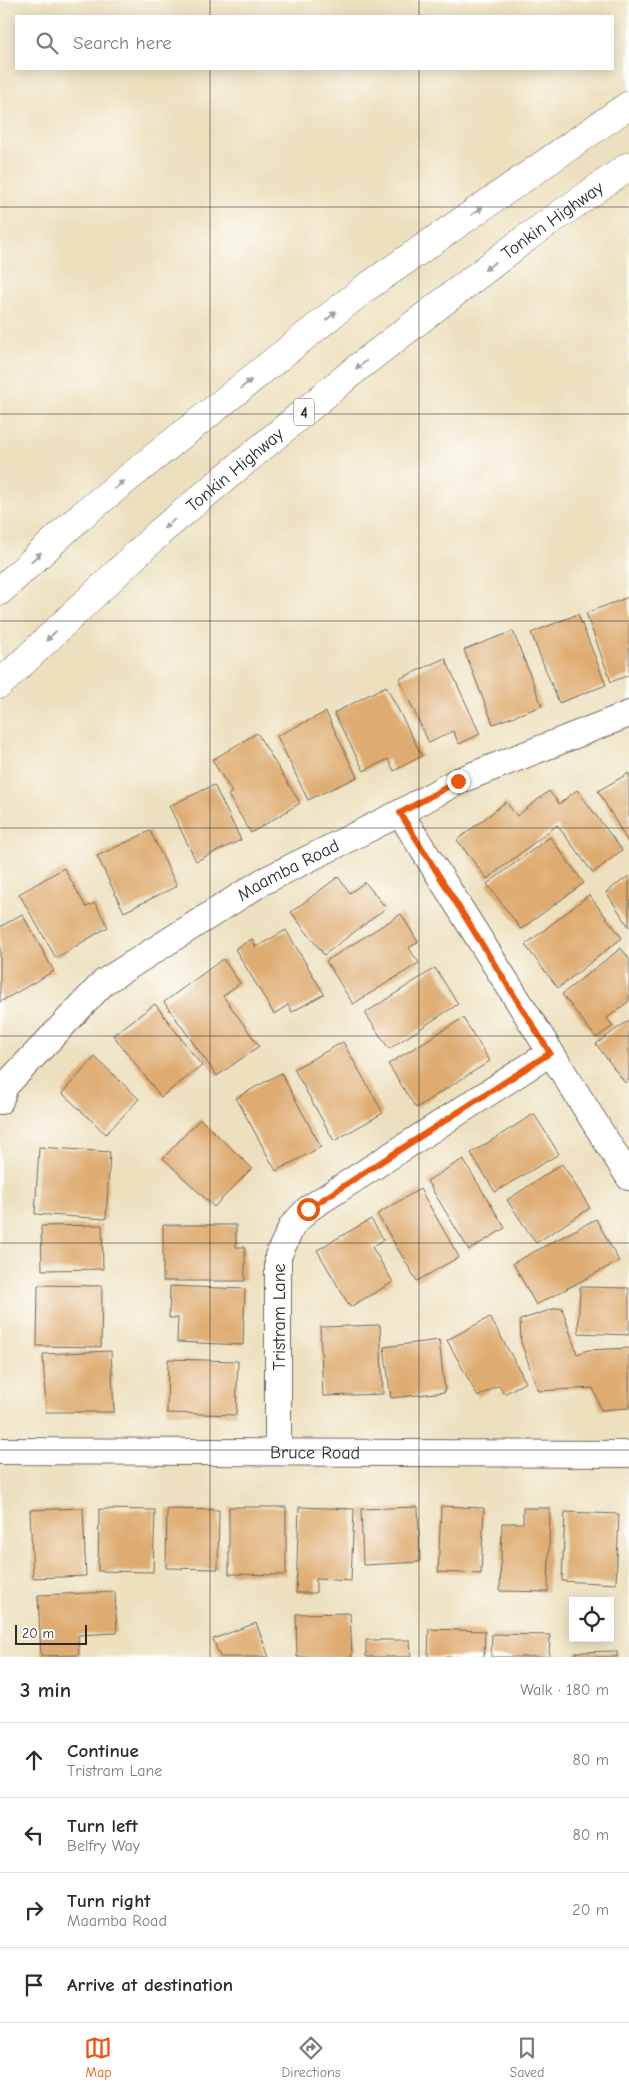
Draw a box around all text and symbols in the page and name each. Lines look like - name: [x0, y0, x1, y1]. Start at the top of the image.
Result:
- search box: [15, 15, 614, 70]
- icon: search: [33, 29, 61, 57]
- text: Search here: [73, 32, 172, 54]
- street label: Tonkin Highway: [498, 177, 608, 264]
- one-way arrow: [470, 206, 484, 216]
- one-way arrow: [484, 260, 497, 271]
- one-way arrow: [324, 310, 337, 321]
- one-way arrow: [355, 359, 368, 370]
- one-way arrow: [239, 378, 252, 389]
- road number: 4: [294, 398, 314, 426]
- street label: Tonkin Highway: [182, 423, 289, 517]
- one-way arrow: [112, 480, 125, 491]
- one-way arrow: [162, 519, 175, 530]
- one-way arrow: [29, 552, 42, 563]
- one-way arrow: [45, 630, 57, 642]
- route end: [447, 770, 470, 793]
- street label: Maamba Road: [233, 835, 343, 906]
- route start: [297, 1198, 320, 1221]
- street label: Tristram Lane: [269, 1263, 290, 1371]
- street label: Bruce Road: [270, 1442, 360, 1464]
- map controls: [569, 1597, 614, 1642]
- button: locate: [569, 1597, 614, 1642]
- scale bar: [15, 1622, 88, 1645]
- text: 20 m: [22, 1625, 54, 1642]
- text: 3 min: [20, 1678, 71, 1702]
- text: Walk · 180 m: [520, 1681, 609, 1699]
- text: Continue: [67, 1740, 139, 1762]
- icon: ahead: [20, 1746, 48, 1774]
- text: 80 m: [572, 1751, 609, 1769]
- text: Tristram Lane: [67, 1762, 162, 1780]
- text: Turn left: [67, 1815, 138, 1837]
- icon: left: [20, 1821, 48, 1849]
- text: 80 m: [572, 1826, 609, 1844]
- text: Belfry Way: [67, 1837, 140, 1855]
- text: Turn right: [67, 1890, 151, 1912]
- icon: right: [20, 1896, 48, 1924]
- text: 20 m: [572, 1901, 609, 1919]
- text: Maamba Road: [67, 1912, 167, 1930]
- icon: arrive: [20, 1971, 48, 1999]
- text: Arrive at destination: [67, 1974, 233, 1996]
- tab: Map: [84, 2034, 112, 2081]
- tab: Directions: [281, 2034, 341, 2081]
- tab: Saved: [510, 2034, 545, 2081]

